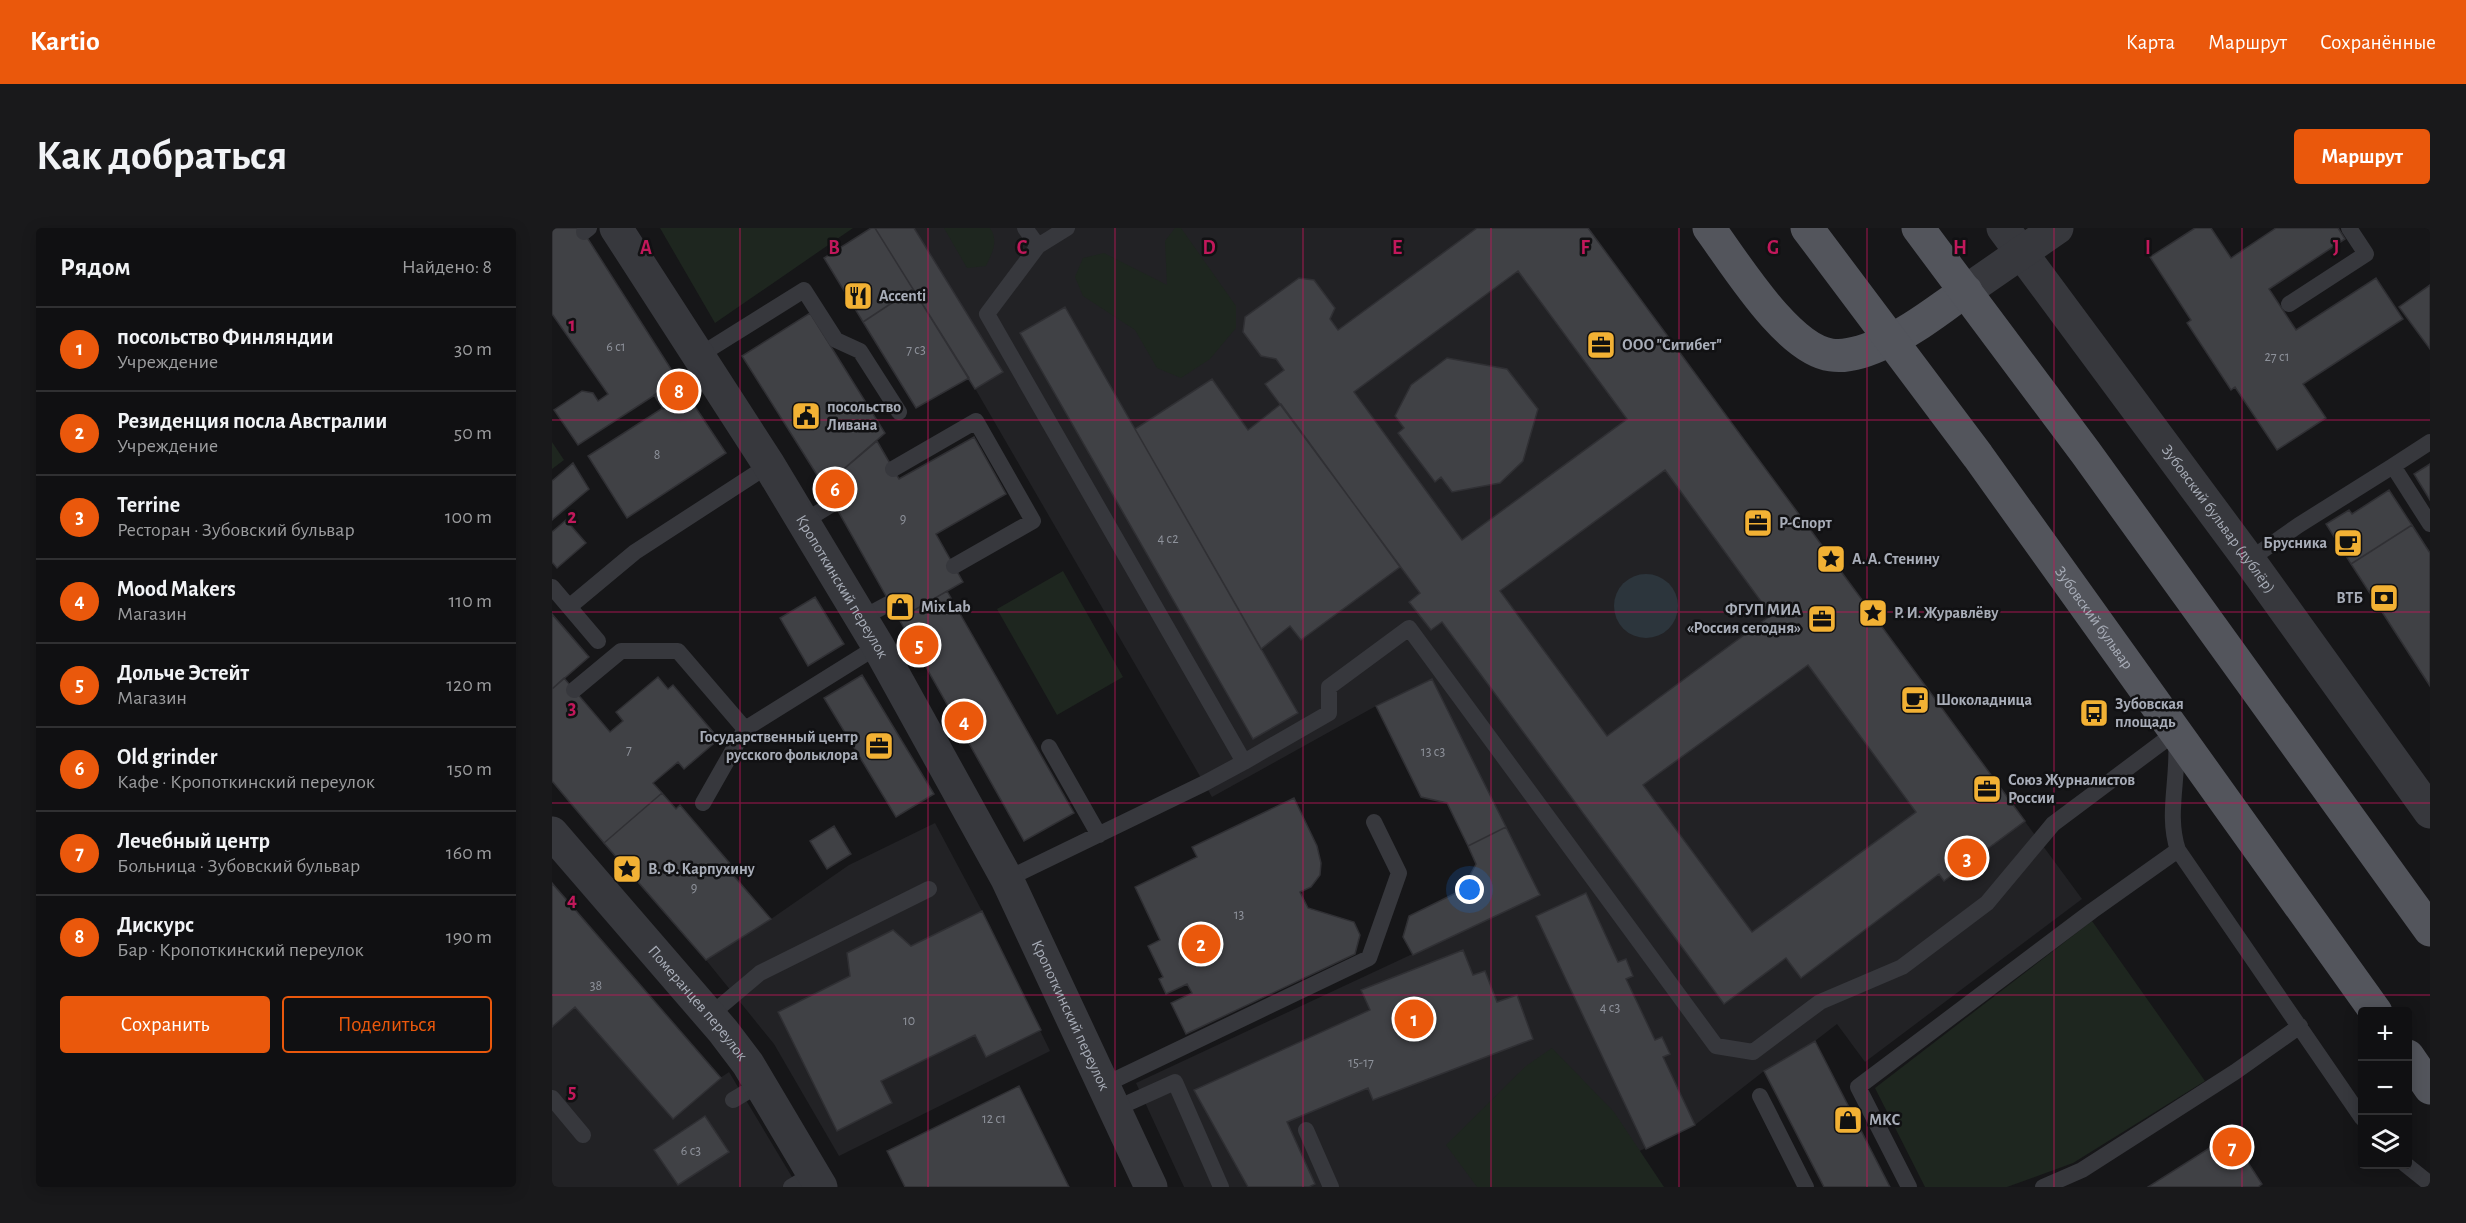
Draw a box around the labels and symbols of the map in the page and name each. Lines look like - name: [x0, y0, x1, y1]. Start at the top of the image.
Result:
- text: A: [640, 238, 652, 258]
- text: B: [828, 238, 840, 258]
- text: C: [1017, 238, 1028, 258]
- text: D: [1202, 238, 1216, 258]
- text: E: [1392, 238, 1402, 258]
- text: F: [1580, 238, 1590, 258]
- text: G: [1767, 238, 1779, 258]
- text: H: [1953, 238, 1967, 258]
- text: I: [2145, 238, 2151, 258]
- text: J: [2333, 238, 2339, 258]
- restaurant icon: Accenti: [842, 280, 874, 312]
- place label: Accenti: [879, 288, 926, 304]
- text: 1: [568, 315, 576, 335]
- office icon: ООО "Ситибет": [1585, 329, 1617, 361]
- place label: ООО "Ситибет": [1622, 337, 1722, 353]
- house number: 6 с1: [606, 340, 626, 354]
- house number: 7 с3: [906, 343, 926, 357]
- house number: 27 с1: [2265, 350, 2290, 364]
- pin: 8: [660, 368, 698, 414]
- place label: посольство Ливана: [827, 399, 901, 433]
- public building icon: посольство Ливана: [790, 400, 822, 432]
- street label: Зубовский бульвар (дублёр): [2158, 442, 2278, 596]
- house number: 8: [654, 448, 660, 462]
- pin: 6: [816, 466, 854, 512]
- text: 2: [567, 507, 577, 527]
- office icon: Р-Спорт: [1742, 507, 1774, 539]
- street label: Кропоткинский переулок: [793, 512, 891, 662]
- house number: 9: [900, 512, 906, 526]
- place label: Р-Спорт: [1779, 515, 1832, 531]
- cafe icon: Брусника: [2332, 527, 2364, 559]
- house number: 4 с2: [1157, 532, 1179, 546]
- place label: Брусника: [2263, 535, 2327, 552]
- place icon: А. А. Стенину: [1815, 543, 1847, 575]
- place label: А. А. Стенину: [1852, 551, 1940, 568]
- street label: Зубовский бульвар: [2052, 563, 2136, 672]
- bank icon: ВТБ: [2368, 582, 2400, 614]
- place label: ВТБ: [2336, 590, 2363, 606]
- shop icon: Mix Lab: [884, 591, 916, 623]
- place icon: Р. И. Журавлёву: [1857, 597, 1889, 629]
- place label: Mix Lab: [921, 599, 971, 615]
- place label: ФГУП МИА «Россия сегодня»: [1687, 602, 1801, 636]
- office icon: ФГУП МИА «Россия сегодня»: [1806, 603, 1838, 635]
- place label: Р. И. Журавлёву: [1894, 605, 1999, 622]
- pin: 5: [900, 622, 938, 668]
- cafe icon: Шоколадница: [1899, 684, 1931, 716]
- place label: Шоколадница: [1936, 692, 2033, 708]
- place label: Зубовская площадь: [2115, 696, 2184, 730]
- bus stop icon: Зубовская площадь: [2078, 697, 2110, 729]
- text: 3: [568, 698, 576, 718]
- pin: 4: [944, 698, 984, 744]
- place label: Государственный центр русского фольклора: [699, 729, 858, 764]
- office icon: Государственный центр русского фольклора: [863, 730, 895, 762]
- house number: 7: [626, 743, 632, 757]
- house number: 13 с3: [1421, 745, 1445, 759]
- place label: Союз Журналистов России: [2008, 772, 2135, 806]
- office icon: Союз Журналистов России: [1971, 773, 2003, 805]
- pin: 3: [1948, 836, 1986, 880]
- place icon: В. Ф. Карпухину: [611, 853, 643, 885]
- place label: В. Ф. Карпухину: [648, 861, 756, 878]
- your location: [1455, 875, 1484, 904]
- house number: 9: [691, 881, 697, 895]
- text: 4: [567, 890, 577, 910]
- house number: 13: [1234, 908, 1245, 922]
- pin: 2: [1182, 922, 1220, 966]
- street label: Кропоткинский переулок: [1029, 937, 1113, 1093]
- street label: Померанцев переулок: [645, 942, 751, 1064]
- house number: 38: [590, 979, 602, 993]
- pin: 1: [1394, 996, 1434, 1042]
- house number: 4 с3: [1600, 1001, 1620, 1015]
- house number: 10: [903, 1014, 915, 1028]
- house number: 15-17: [1348, 1056, 1374, 1070]
- text: 5: [568, 1082, 576, 1102]
- shop icon: МКС: [1832, 1104, 1864, 1136]
- house number: 12 с1: [982, 1112, 1006, 1126]
- place label: МКС: [1869, 1112, 1901, 1128]
- pin: 7: [2212, 1124, 2252, 1170]
- house number: 6 с3: [681, 1144, 701, 1158]

